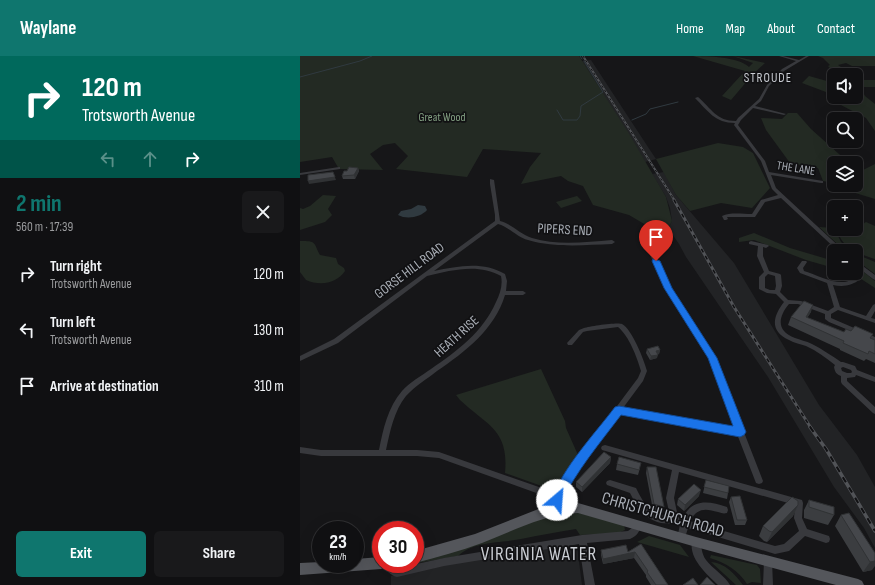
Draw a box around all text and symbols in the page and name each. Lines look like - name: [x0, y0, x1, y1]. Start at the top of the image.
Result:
- text: Waylane: [20, 17, 76, 40]
- text: Home: [676, 20, 704, 37]
- text: Map: [726, 20, 745, 37]
- text: About: [767, 20, 795, 37]
- text: Contact: [817, 20, 855, 37]
- map controls: [827, 68, 863, 280]
- button: sound: [827, 68, 863, 104]
- district label: STROUDE: [744, 70, 792, 86]
- text: 120 m: [82, 71, 142, 104]
- icon: right: [16, 72, 68, 124]
- text: Trotsworth Avenue: [82, 105, 195, 126]
- park label: Great Wood: [419, 110, 465, 125]
- button: search: [827, 112, 863, 148]
- icon: left: [97, 148, 119, 170]
- icon: ahead: [139, 148, 161, 170]
- icon: right: [181, 148, 203, 170]
- button: layers: [827, 156, 863, 192]
- street label: THE LANE: [776, 158, 816, 179]
- text: 2 min: [16, 189, 62, 218]
- button: close: [242, 191, 284, 233]
- button: +: [827, 200, 863, 236]
- text: 560 m · 17:39: [16, 219, 73, 235]
- street label: PIPERS END: [537, 220, 593, 239]
- pin: [639, 220, 673, 261]
- icon: arrive: [645, 226, 667, 248]
- street label: GORSE HILL ROAD: [371, 239, 448, 302]
- button: −: [827, 244, 863, 280]
- text: Turn right: [50, 257, 102, 276]
- icon: right: [16, 263, 38, 285]
- text: 120 m: [254, 265, 284, 284]
- text: Trotsworth Avenue: [50, 276, 132, 292]
- street label: HEATH RISE: [430, 312, 482, 361]
- text: Turn left: [50, 313, 95, 332]
- icon: left: [16, 319, 38, 341]
- text: 130 m: [254, 321, 284, 340]
- text: Trotsworth Avenue: [50, 332, 132, 348]
- icon: arrive: [16, 375, 38, 397]
- text: Arrive at destination: [50, 377, 159, 396]
- text: 310 m: [254, 377, 284, 396]
- position arrow: [536, 479, 578, 521]
- street label: CHRISTCHURCH ROAD: [599, 488, 726, 542]
- speed limit sign: 30: [372, 521, 424, 573]
- text: 23: [329, 530, 347, 554]
- button: Exit: [16, 531, 146, 577]
- button: Share: [154, 531, 284, 577]
- district label: VIRGINIA WATER: [481, 543, 597, 566]
- text: km/h: [329, 551, 347, 563]

